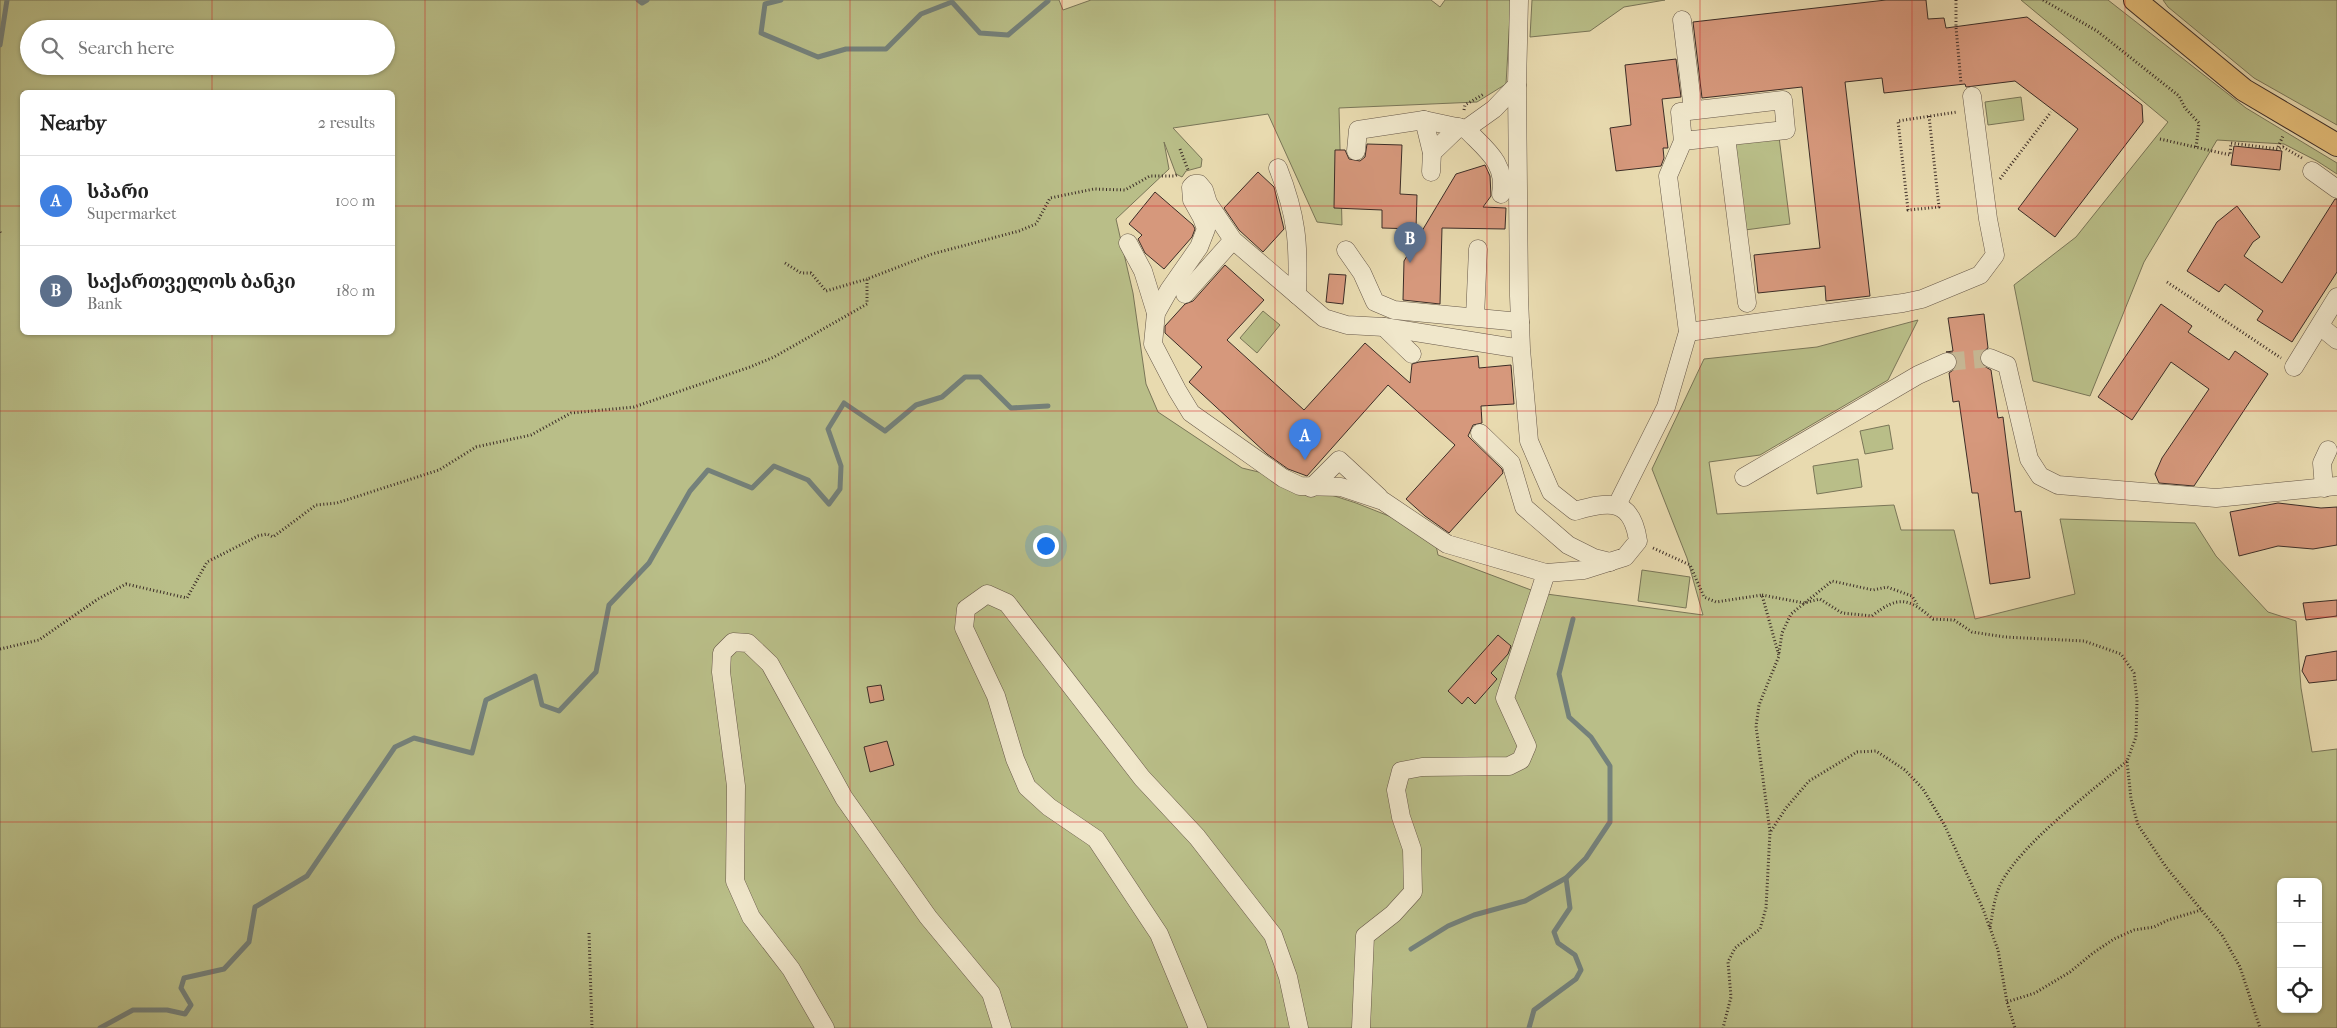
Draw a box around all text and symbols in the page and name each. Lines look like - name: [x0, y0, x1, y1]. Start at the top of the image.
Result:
- search box: [20, 20, 395, 75]
- icon: search: [38, 34, 66, 62]
- text: Search here: [78, 37, 174, 59]
- text: Nearby: [40, 111, 106, 135]
- text: 2 results: [318, 113, 375, 132]
- text: სპარი: [87, 181, 149, 203]
- text: A: [51, 191, 61, 210]
- text: 100 m: [335, 191, 375, 210]
- text: Supermarket: [87, 204, 177, 223]
- pin: B: [1394, 222, 1426, 263]
- text: საქართველოს ბანკი: [87, 271, 296, 293]
- text: B: [51, 281, 61, 300]
- text: 180 m: [336, 281, 375, 300]
- text: Bank: [87, 294, 122, 313]
- pin: A: [1289, 419, 1321, 460]
- your location: [1033, 533, 1059, 559]
- map controls: [2277, 878, 2322, 1013]
- button: +: [2277, 878, 2322, 923]
- button: −: [2277, 923, 2322, 968]
- button: locate: [2277, 968, 2322, 1013]

